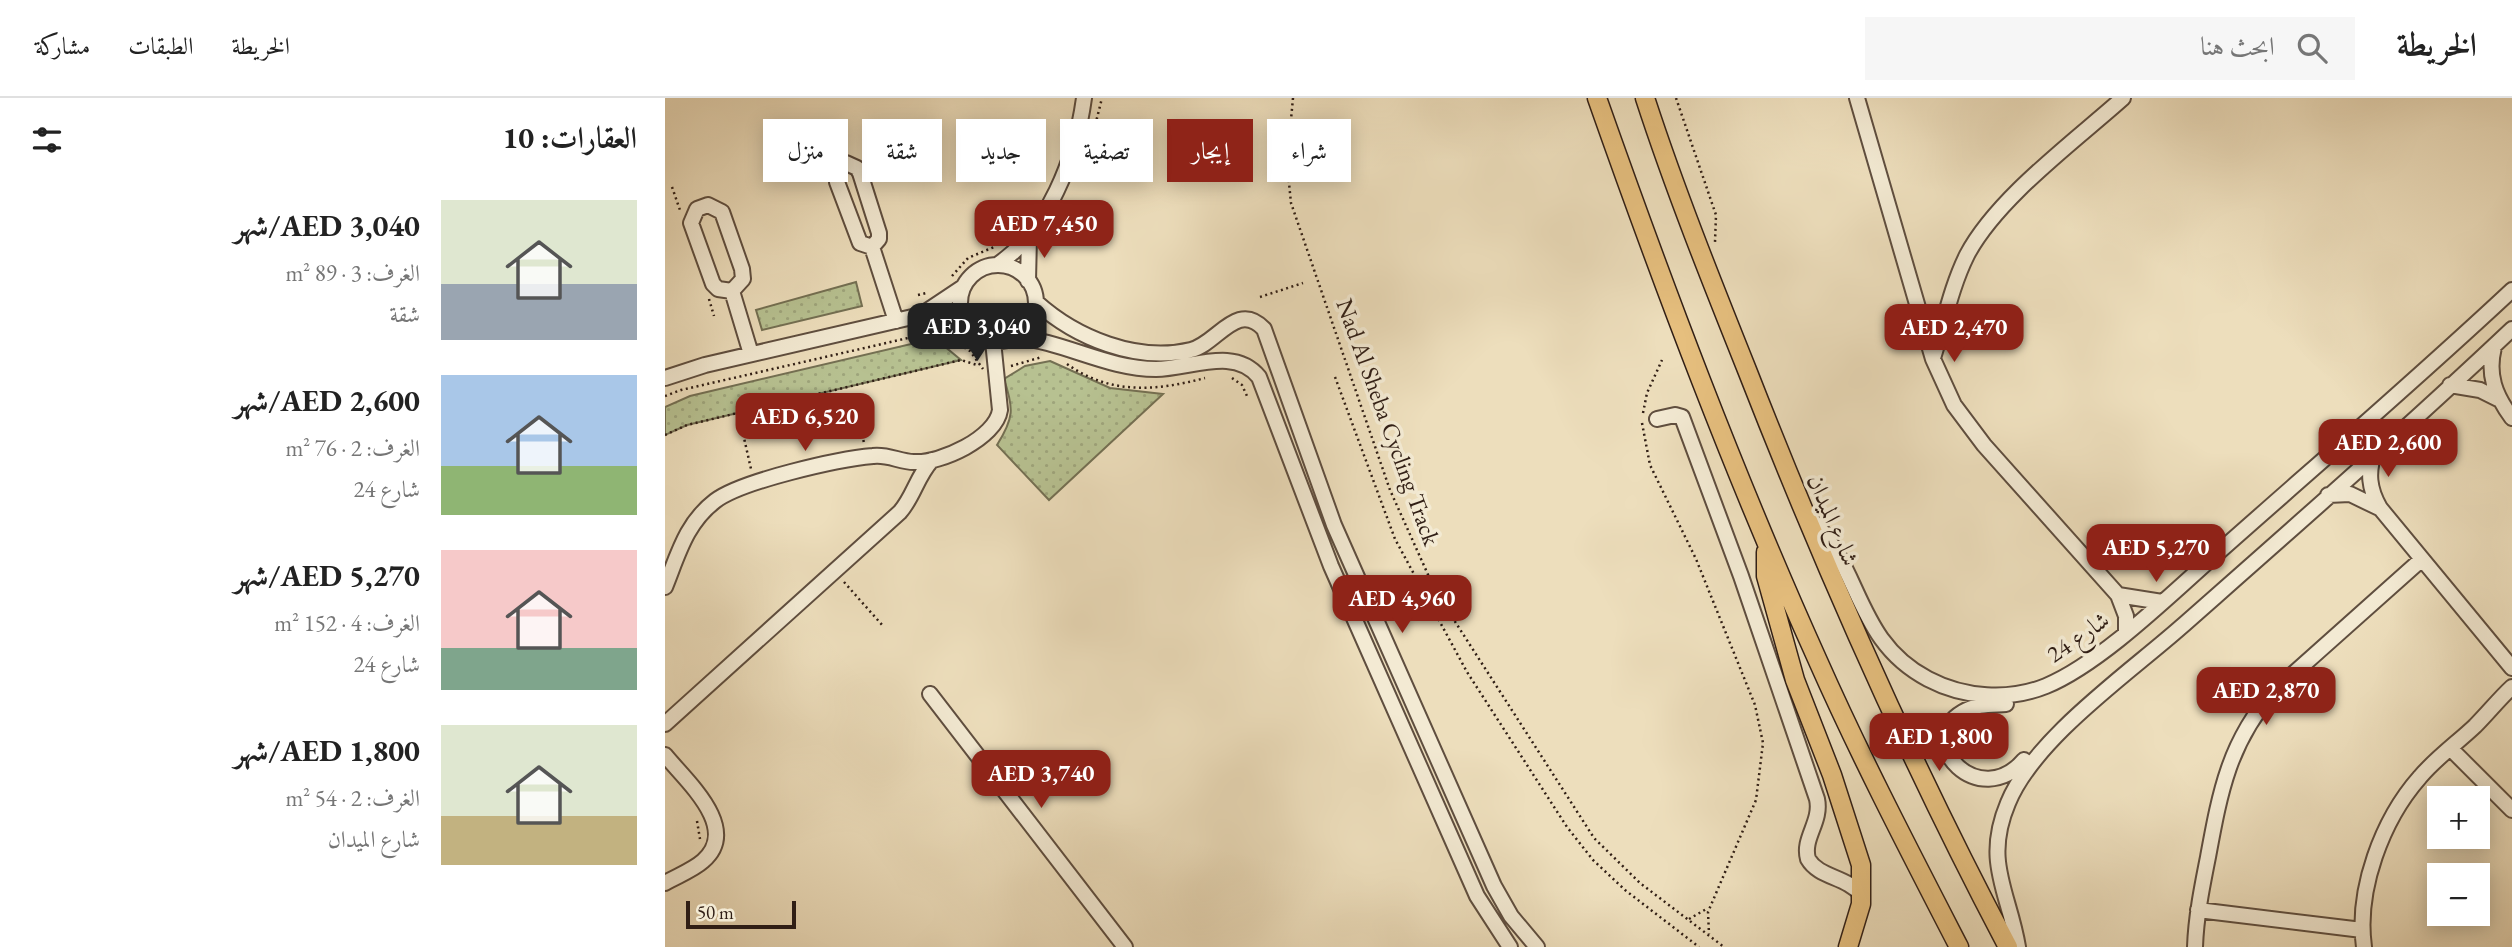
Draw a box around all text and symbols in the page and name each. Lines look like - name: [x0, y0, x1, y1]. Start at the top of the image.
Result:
- search box: [1865, 17, 2355, 80]
- text: الخريطة: [2397, 23, 2477, 66]
- text: ابحث هنا: [2200, 29, 2275, 63]
- icon: search: [2293, 29, 2331, 67]
- text: مشاركة: [35, 30, 90, 61]
- text: الطبقات: [128, 30, 194, 61]
- text: الخريطة: [232, 30, 290, 61]
- text: العقارات: 10: [502, 118, 637, 157]
- chip: منزل: [763, 119, 848, 182]
- chip: شقة: [862, 119, 942, 182]
- chip: جديد: [956, 119, 1046, 182]
- chip: تصفية: [1060, 119, 1153, 182]
- chip: إيجار: [1167, 119, 1253, 182]
- chip: شراء: [1267, 119, 1351, 182]
- icon: filters: [28, 121, 66, 159]
- pin: AED 7,450: [964, 200, 1124, 260]
- text: AED 3,040/شهر: [234, 206, 420, 245]
- text: AED 7,450: [991, 208, 1097, 238]
- icon: home: [497, 228, 581, 312]
- text: الغرف: 3 · 89 m²: [285, 258, 420, 288]
- street label: Nad Al Sheba Cycling Track: [1329, 294, 1448, 550]
- text: شقة: [390, 299, 420, 329]
- pin: AED 3,040: [897, 303, 1057, 363]
- pin: AED 2,470: [1874, 304, 2034, 364]
- text: AED 3,040: [924, 311, 1030, 341]
- text: AED 2,470: [1901, 312, 2007, 342]
- text: AED 2,600/شهر: [234, 381, 420, 420]
- pin: AED 6,520: [725, 394, 885, 453]
- text: AED 6,520: [752, 401, 858, 431]
- icon: home: [497, 403, 581, 487]
- pin: AED 2,600: [2308, 420, 2468, 479]
- text: AED 2,600: [2335, 427, 2441, 457]
- text: الغرف: 2 · 76 m²: [285, 433, 420, 463]
- street label: شارع الميدان: [1796, 469, 1867, 572]
- text: شارع 24: [353, 474, 420, 504]
- pin: AED 5,270: [2076, 524, 2236, 584]
- text: AED 5,270: [2103, 532, 2209, 562]
- text: AED 5,270/شهر: [234, 556, 420, 595]
- pin: AED 4,960: [1322, 575, 1482, 635]
- icon: home: [497, 578, 581, 662]
- text: AED 4,960: [1349, 583, 1455, 613]
- street label: شارع 24: [2040, 604, 2118, 673]
- text: الغرف: 4 · 152 m²: [274, 608, 420, 638]
- text: شارع 24: [353, 649, 420, 679]
- pin: AED 2,870: [2186, 668, 2346, 727]
- text: AED 2,870: [2213, 675, 2319, 705]
- pin: AED 1,800: [1859, 714, 2019, 773]
- text: AED 1,800: [1886, 721, 1992, 751]
- text: AED 1,800/شهر: [234, 731, 420, 770]
- pin: AED 3,740: [961, 750, 1121, 810]
- icon: home: [497, 753, 581, 837]
- text: AED 3,740: [988, 758, 1094, 788]
- text: الغرف: 2 · 54 m²: [285, 783, 420, 813]
- map controls: [2427, 786, 2490, 926]
- button: +: [2427, 786, 2490, 849]
- text: شارع الميدان: [328, 824, 420, 854]
- button: −: [2427, 863, 2490, 926]
- scale bar: [686, 898, 796, 930]
- text: 50 m: [697, 900, 734, 925]

